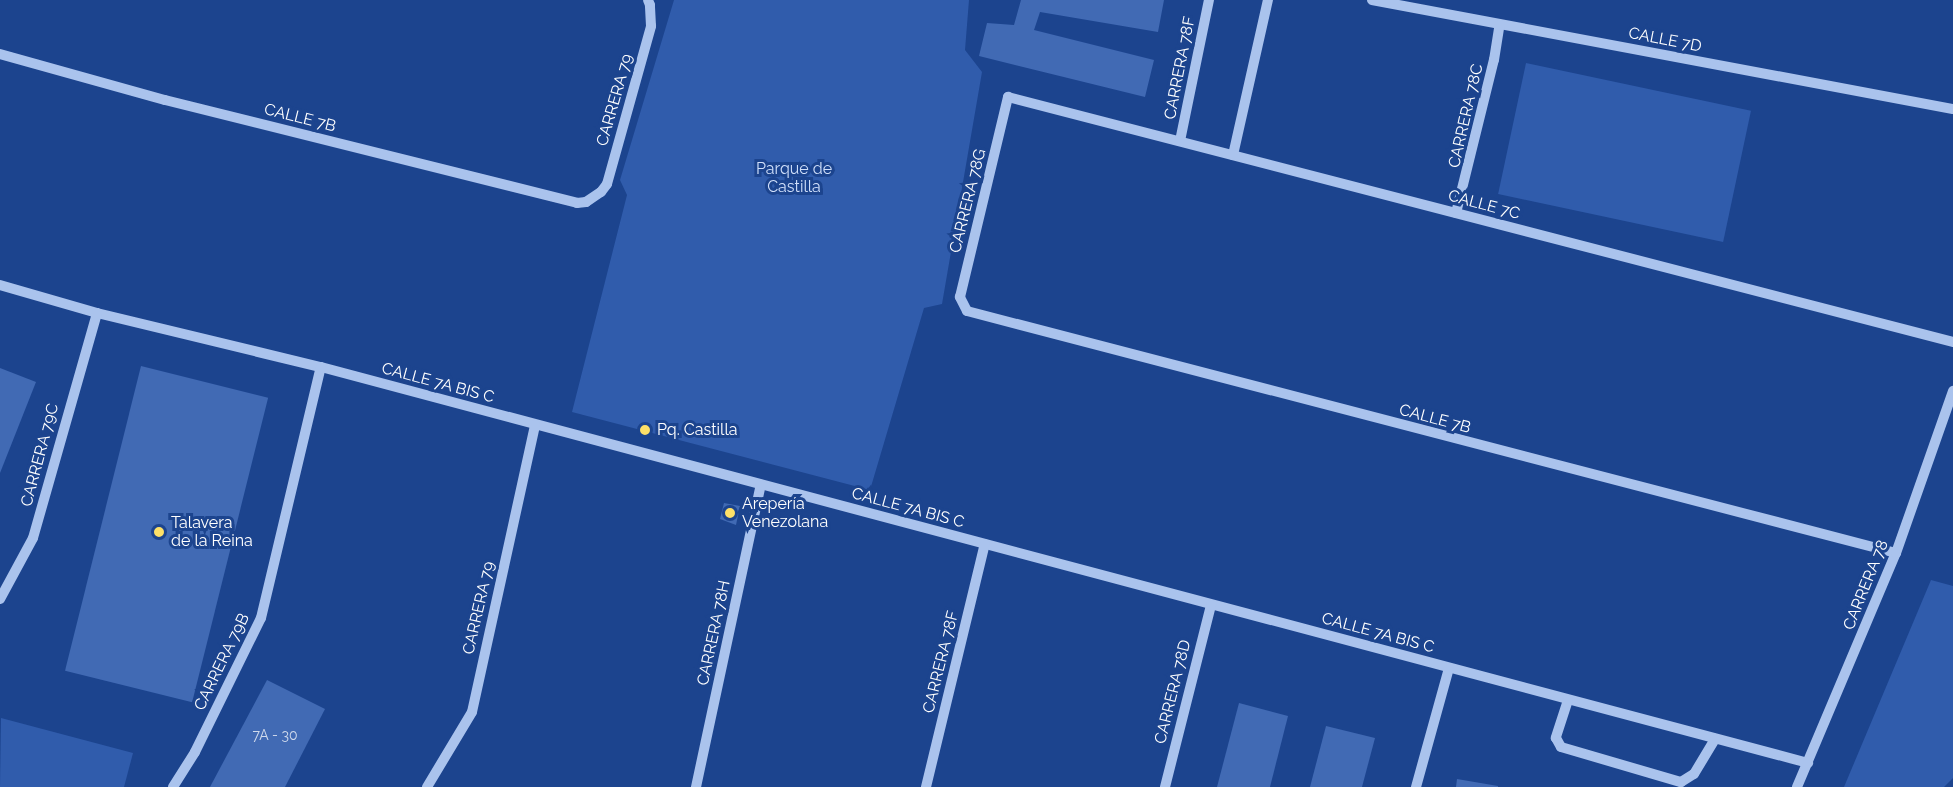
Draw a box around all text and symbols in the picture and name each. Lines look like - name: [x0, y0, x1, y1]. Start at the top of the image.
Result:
- street label: CARRERA 78F: [1161, 15, 1199, 121]
- street label: CALLE 7D: [1627, 24, 1703, 56]
- street label: CARRERA 79: [593, 51, 637, 149]
- street label: CARRERA 78C: [1445, 62, 1487, 170]
- street label: CALLE 7B: [262, 100, 338, 136]
- street label: CARRERA 78G: [946, 147, 990, 255]
- park label: Parque de Castilla: [756, 159, 832, 197]
- street label: CALLE 7C: [1446, 186, 1522, 224]
- street label: CALLE 7A BIS C: [379, 359, 497, 407]
- street label: CALLE 7B: [1397, 400, 1473, 438]
- street label: CARRERA 79C: [17, 401, 63, 509]
- place label: Pq. Castilla: [657, 420, 737, 440]
- marker: Pq. Castilla: [638, 423, 652, 437]
- street label: CALLE 7A BIS C: [849, 484, 967, 532]
- place label: Arepería Venezolana: [742, 494, 828, 532]
- marker: Arepería Venezolana: [723, 506, 737, 520]
- place label: Talavera de la Reina: [171, 513, 253, 551]
- marker: Talavera de la Reina: [152, 525, 166, 539]
- street label: CARRERA 78: [1839, 537, 1893, 633]
- street label: CARRERA 79: [459, 559, 499, 657]
- street label: CARRERA 78H: [693, 578, 735, 688]
- street label: CARRERA 78F: [919, 609, 963, 715]
- street label: CALLE 7A BIS C: [1319, 609, 1437, 657]
- street label: CARRERA 79B: [190, 610, 254, 714]
- street label: CARRERA 78D: [1151, 638, 1195, 746]
- house number: 7A - 30: [252, 727, 298, 743]

